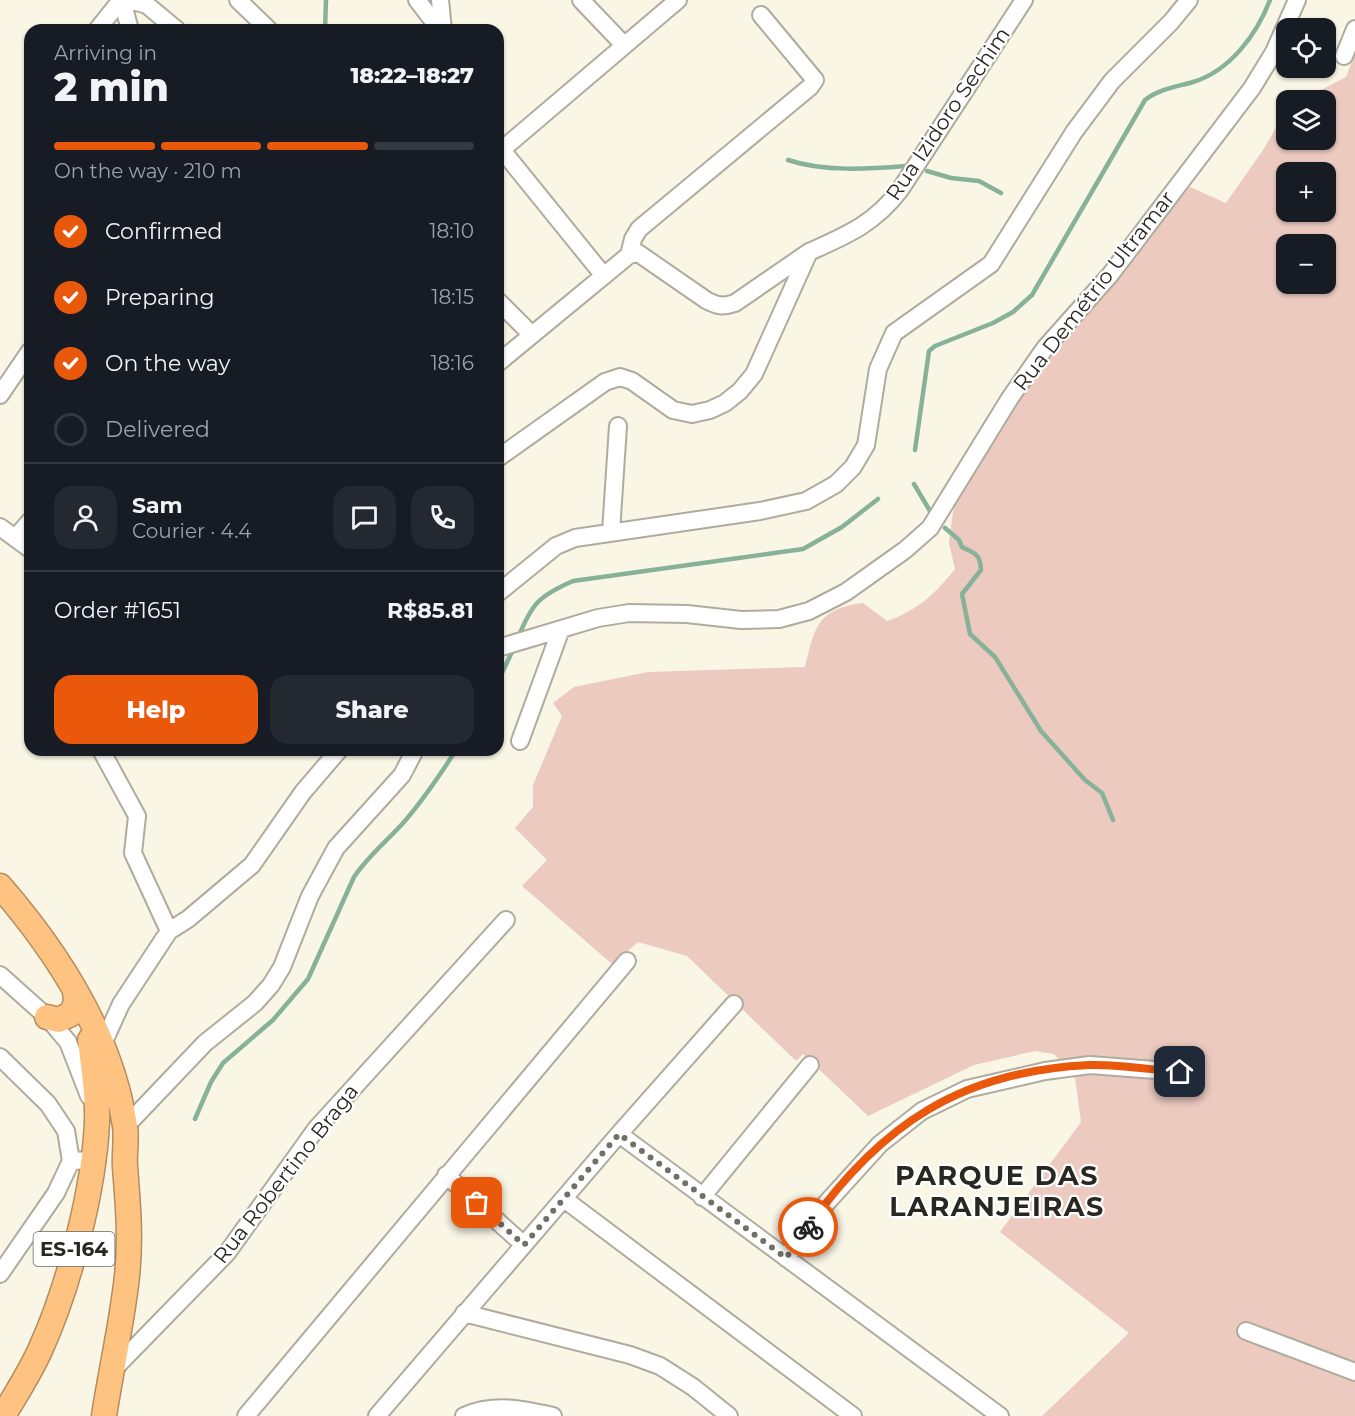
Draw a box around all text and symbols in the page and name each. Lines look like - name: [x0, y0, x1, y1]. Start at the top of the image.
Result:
- map controls: [1276, 18, 1336, 294]
- button: locate: [1276, 18, 1336, 78]
- street label: Rua Izidoro Sechim: [880, 22, 1015, 205]
- text: Arriving in: [54, 41, 157, 65]
- text: 18:22–18:27: [350, 62, 474, 89]
- text: 2 min: [54, 63, 169, 111]
- button: layers: [1276, 90, 1336, 150]
- text: On the way · 210 m: [54, 159, 242, 183]
- button: +: [1276, 162, 1336, 222]
- street label: Rua Demétrio Ultramar: [1008, 186, 1179, 396]
- icon: check: [54, 215, 87, 248]
- text: Confirmed: [105, 218, 222, 245]
- text: 18:10: [429, 219, 474, 243]
- button: −: [1276, 234, 1336, 294]
- icon: check: [54, 281, 87, 314]
- text: Preparing: [105, 284, 214, 311]
- text: 18:15: [431, 285, 474, 309]
- icon: check: [54, 347, 87, 380]
- text: On the way: [105, 350, 230, 377]
- text: 18:16: [430, 351, 474, 375]
- text: Delivered: [105, 416, 210, 443]
- button: person: [54, 486, 117, 549]
- button: chat: [333, 486, 396, 549]
- button: phone: [411, 486, 474, 549]
- text: Sam: [132, 492, 183, 519]
- text: Courier · 4.4: [132, 519, 251, 543]
- text: Order #1651: [54, 597, 181, 624]
- text: R$85.81: [387, 597, 474, 624]
- button: Help: [54, 675, 258, 744]
- button: Share: [270, 675, 474, 744]
- pin: [1154, 1046, 1205, 1097]
- icon: home: [1163, 1055, 1196, 1088]
- street label: Rua Robertino Braga: [208, 1079, 363, 1268]
- district label: PARQUE DAS LARANJEIRAS: [889, 1159, 1105, 1223]
- pin: [451, 1177, 502, 1228]
- icon: bag: [460, 1186, 493, 1219]
- courier: [778, 1197, 838, 1257]
- icon: bike: [792, 1211, 825, 1244]
- road number: ES-164: [34, 1232, 115, 1266]

